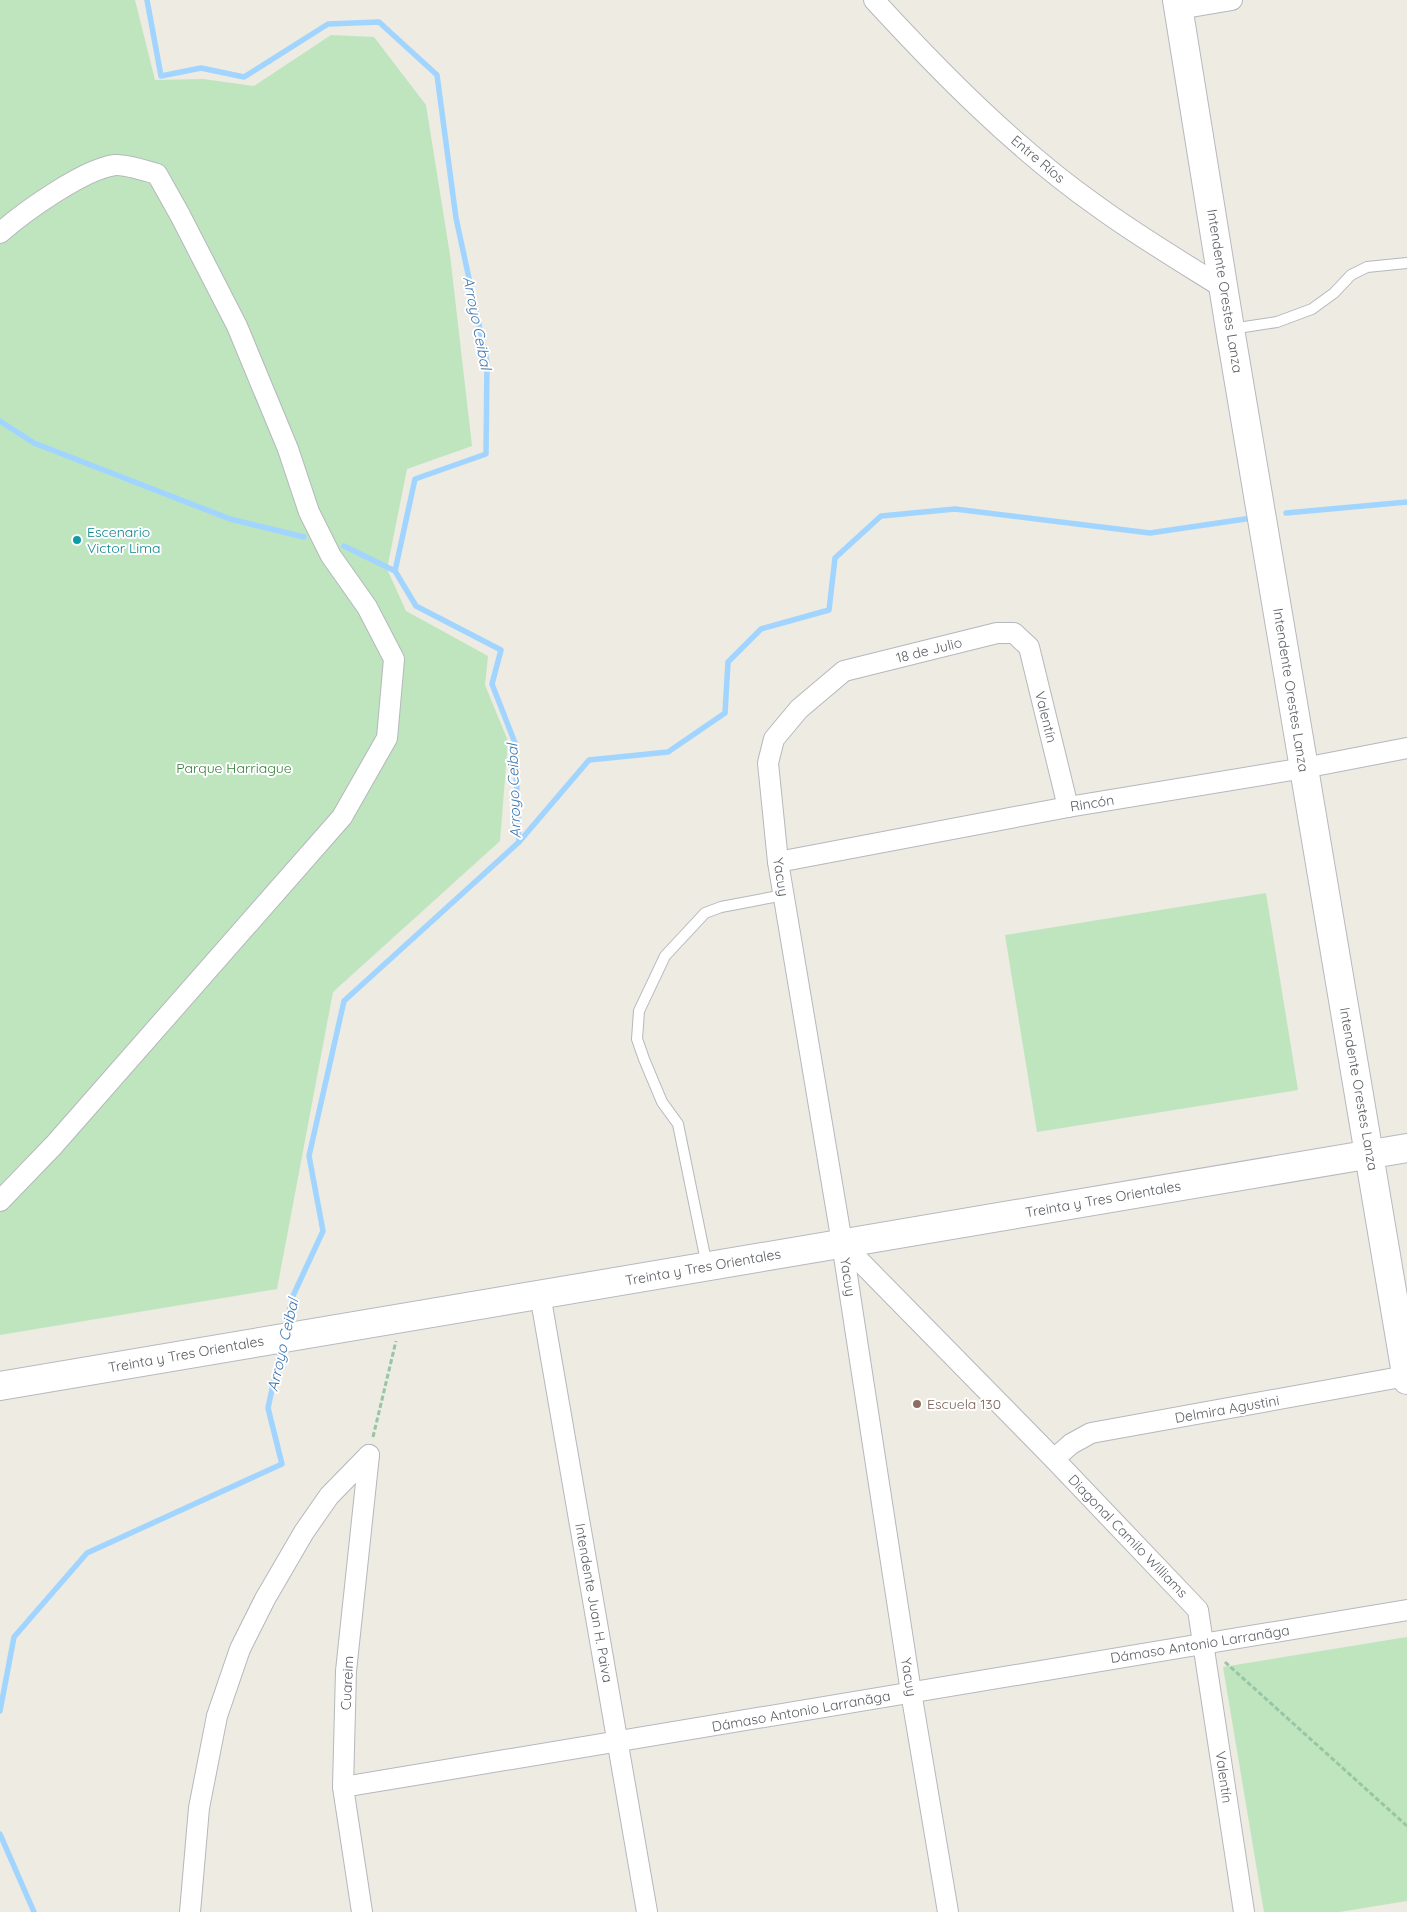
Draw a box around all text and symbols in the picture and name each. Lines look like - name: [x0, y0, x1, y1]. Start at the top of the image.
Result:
- street label: Entre Ríos: [1007, 131, 1069, 187]
- street label: Intendente Orestes Lanza: [1203, 208, 1247, 374]
- water label: Arroyo Ceibal: [459, 275, 496, 373]
- place label: Escenario Victor Lima: [87, 523, 161, 557]
- marker: Escenario Victor Lima: [71, 534, 83, 546]
- street label: Intendente Orestes Lanza: [1269, 607, 1313, 773]
- street label: 18 de Julio: [894, 633, 964, 667]
- street label: Valentín: [1031, 689, 1061, 745]
- water label: Arroyo Ceibal: [502, 742, 525, 839]
- park label: Parque Harriague: [176, 759, 292, 777]
- street label: Rincón: [1069, 791, 1115, 815]
- street label: Yacuy: [769, 856, 793, 898]
- street label: Intendente Orestes Lanza: [1336, 1006, 1382, 1172]
- street label: Treinta y Tres Orientales: [1024, 1176, 1182, 1222]
- street label: Treinta y Tres Orientales: [624, 1244, 782, 1290]
- street label: Yacuy: [836, 1256, 860, 1298]
- water label: Arroyo Ceibal: [263, 1295, 303, 1393]
- street label: Treinta y Tres Orientales: [107, 1331, 265, 1377]
- street label: Delmira Agustini: [1173, 1391, 1281, 1427]
- place label: Escuela 130: [927, 1395, 1001, 1413]
- marker: Escuela 130: [911, 1398, 923, 1410]
- street label: Diagonal Camilo Williams: [1064, 1471, 1192, 1601]
- street label: Intendente Juan H. Paiva: [571, 1522, 617, 1684]
- street label: Dámaso Antonio Larranãga: [1109, 1621, 1291, 1667]
- street label: Cuareim: [337, 1655, 357, 1711]
- street label: Yacuy: [897, 1656, 921, 1698]
- street label: Dámaso Antonio Larranãga: [710, 1686, 892, 1736]
- street label: Valentín: [1211, 1750, 1237, 1804]

